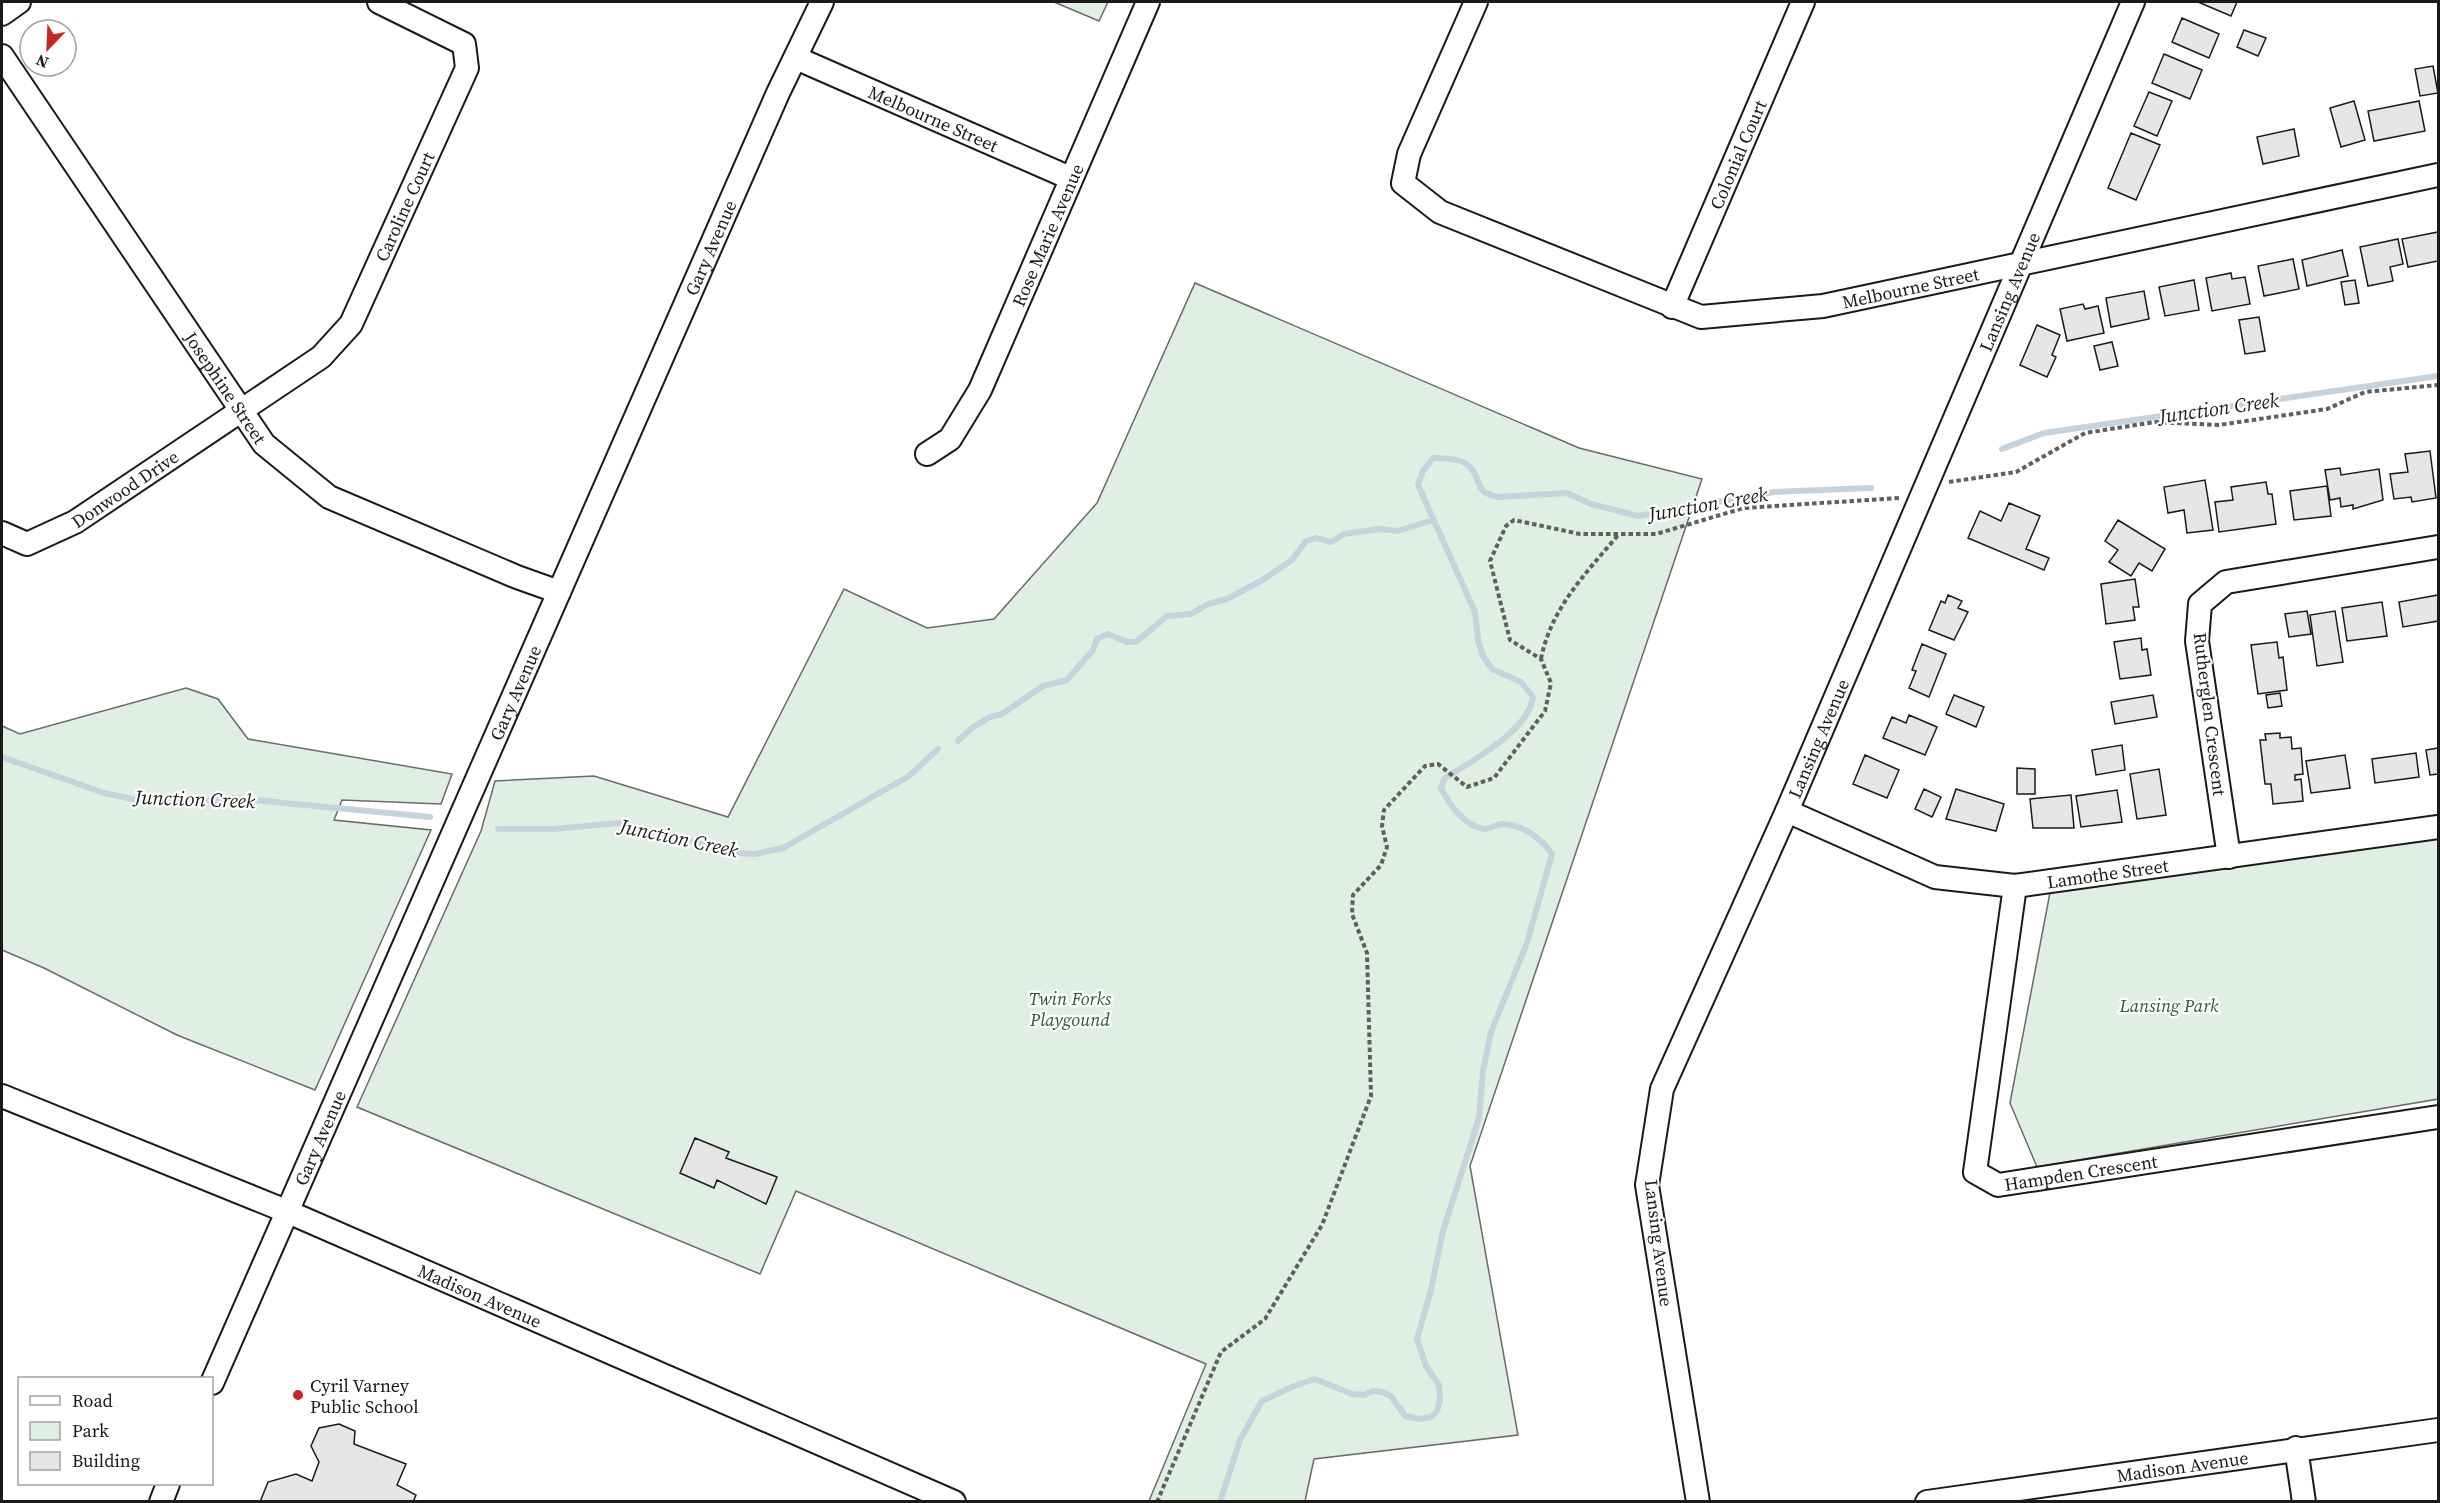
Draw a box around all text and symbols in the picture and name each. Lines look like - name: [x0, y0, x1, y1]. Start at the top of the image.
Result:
- north arrow: [18, 18, 78, 78]
- text: N: [32, 49, 52, 74]
- street label: Melbourne Street: [865, 79, 1002, 158]
- street label: Colonial Court: [1703, 96, 1772, 213]
- street label: Caroline Court: [369, 147, 440, 265]
- street label: Rose Marie Avenue: [1005, 160, 1089, 310]
- street label: Gary Avenue: [678, 196, 742, 299]
- street label: Lansing Avenue: [1973, 228, 2046, 355]
- street label: Melbourne Street: [1840, 261, 1981, 314]
- street label: Josephine Street: [178, 326, 273, 449]
- water label: Junction Creek: [2154, 386, 2281, 431]
- street label: Donwood Drive: [66, 444, 183, 534]
- water label: Junction Creek: [1643, 480, 1770, 529]
- street label: Rutherglen Crescent: [2188, 631, 2232, 797]
- street label: Gary Avenue: [483, 641, 547, 744]
- street label: Lansing Avenue: [1781, 675, 1855, 802]
- water label: Junction Creek: [131, 783, 256, 815]
- water label: Junction Creek: [614, 811, 741, 864]
- street label: Lamothe Street: [2045, 852, 2170, 894]
- park label: Twin Forks Playgound: [1029, 986, 1112, 1032]
- park label: Lansing Park: [2118, 993, 2219, 1018]
- street label: Gary Avenue: [288, 1086, 352, 1189]
- street label: Hampden Crescent: [2003, 1148, 2159, 1196]
- street label: Lansing Avenue: [1639, 1178, 1679, 1308]
- street label: Madison Avenue: [414, 1258, 546, 1333]
- place label: Cyril Varney Public School: [310, 1373, 419, 1419]
- legend: [18, 1377, 213, 1485]
- text: Road: [72, 1388, 113, 1413]
- marker: Cyril Varney Public School: [291, 1388, 305, 1402]
- text: Park: [72, 1418, 109, 1443]
- street label: Madison Avenue: [2115, 1444, 2250, 1488]
- text: Building: [72, 1448, 140, 1473]

